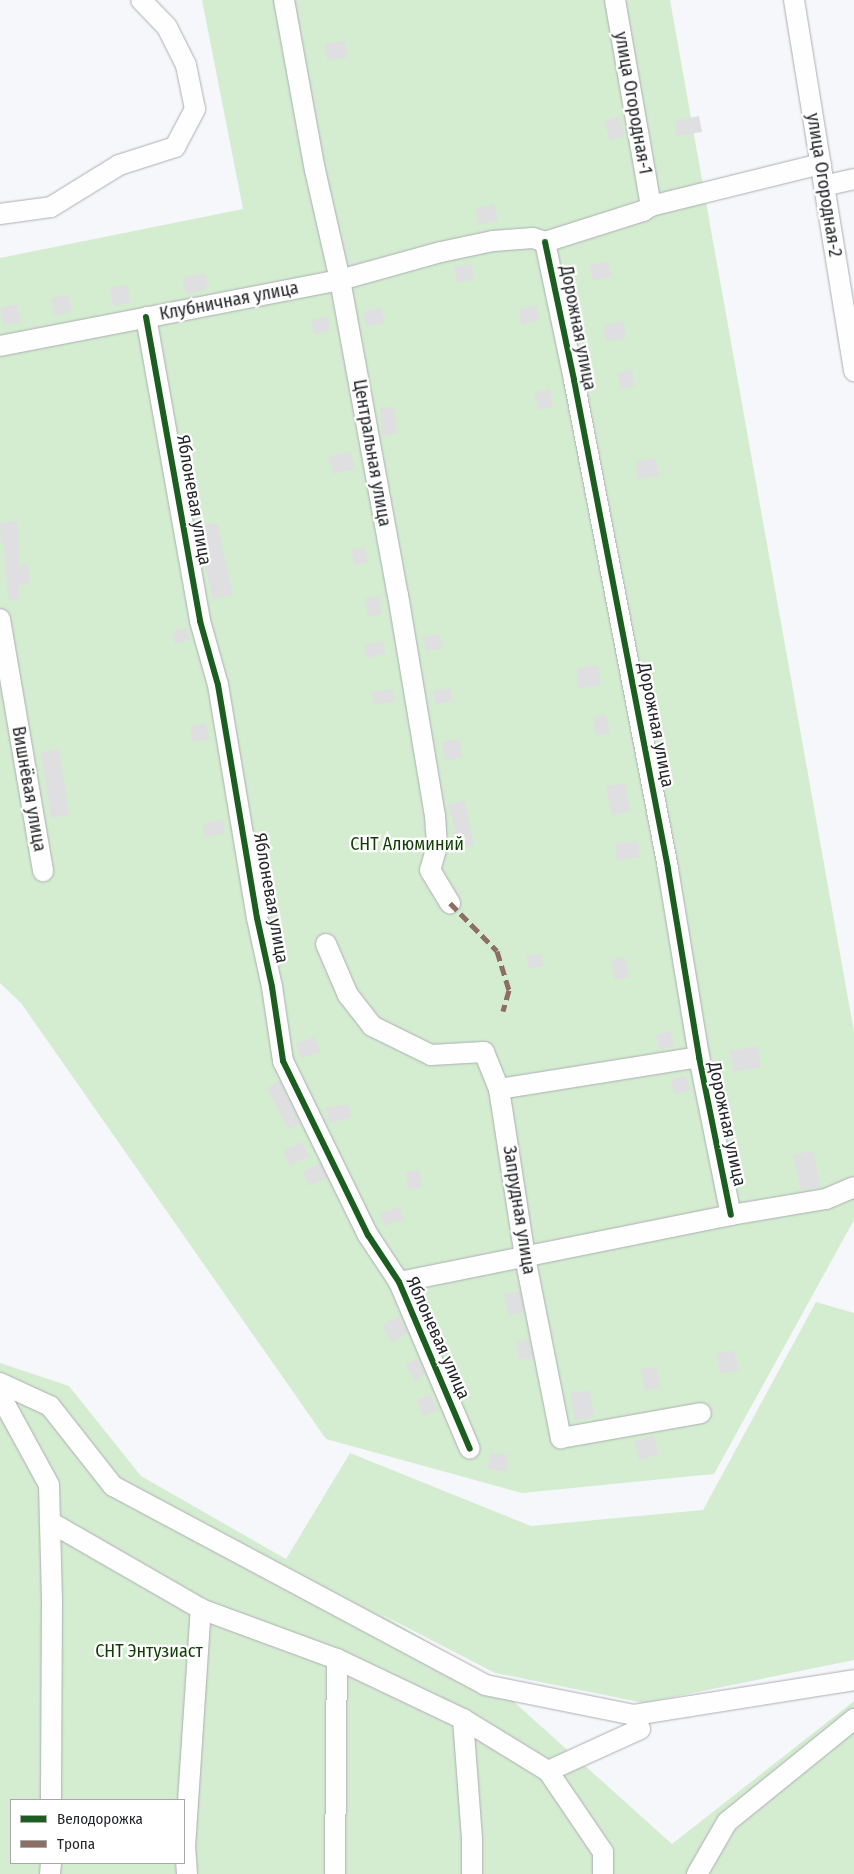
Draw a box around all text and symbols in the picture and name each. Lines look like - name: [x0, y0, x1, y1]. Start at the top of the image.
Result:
- street label: улица Огородная-1: [610, 30, 656, 176]
- street label: улица Огородная-2: [802, 112, 846, 258]
- street label: Дорожная улица: [555, 264, 601, 392]
- street label: Клубничная улица: [158, 277, 300, 325]
- street label: Центральная улица: [348, 378, 396, 528]
- street label: Яблоневая улица: [172, 433, 216, 567]
- street label: Дорожная улица: [633, 661, 679, 789]
- street label: Вишнёвая улица: [7, 725, 51, 853]
- street label: Яблоневая улица: [249, 831, 293, 965]
- park label: СНТ Алюминий: [350, 833, 464, 855]
- street label: Дорожная улица: [703, 1060, 751, 1188]
- street label: Запрудная улица: [498, 1144, 540, 1276]
- street label: Яблоневая улица: [401, 1273, 475, 1403]
- park label: СНТ Энтузиаст: [95, 1640, 203, 1662]
- legend: [10, 1799, 185, 1864]
- text: Велодорожка: [57, 1810, 143, 1828]
- text: Тропа: [57, 1835, 95, 1853]

